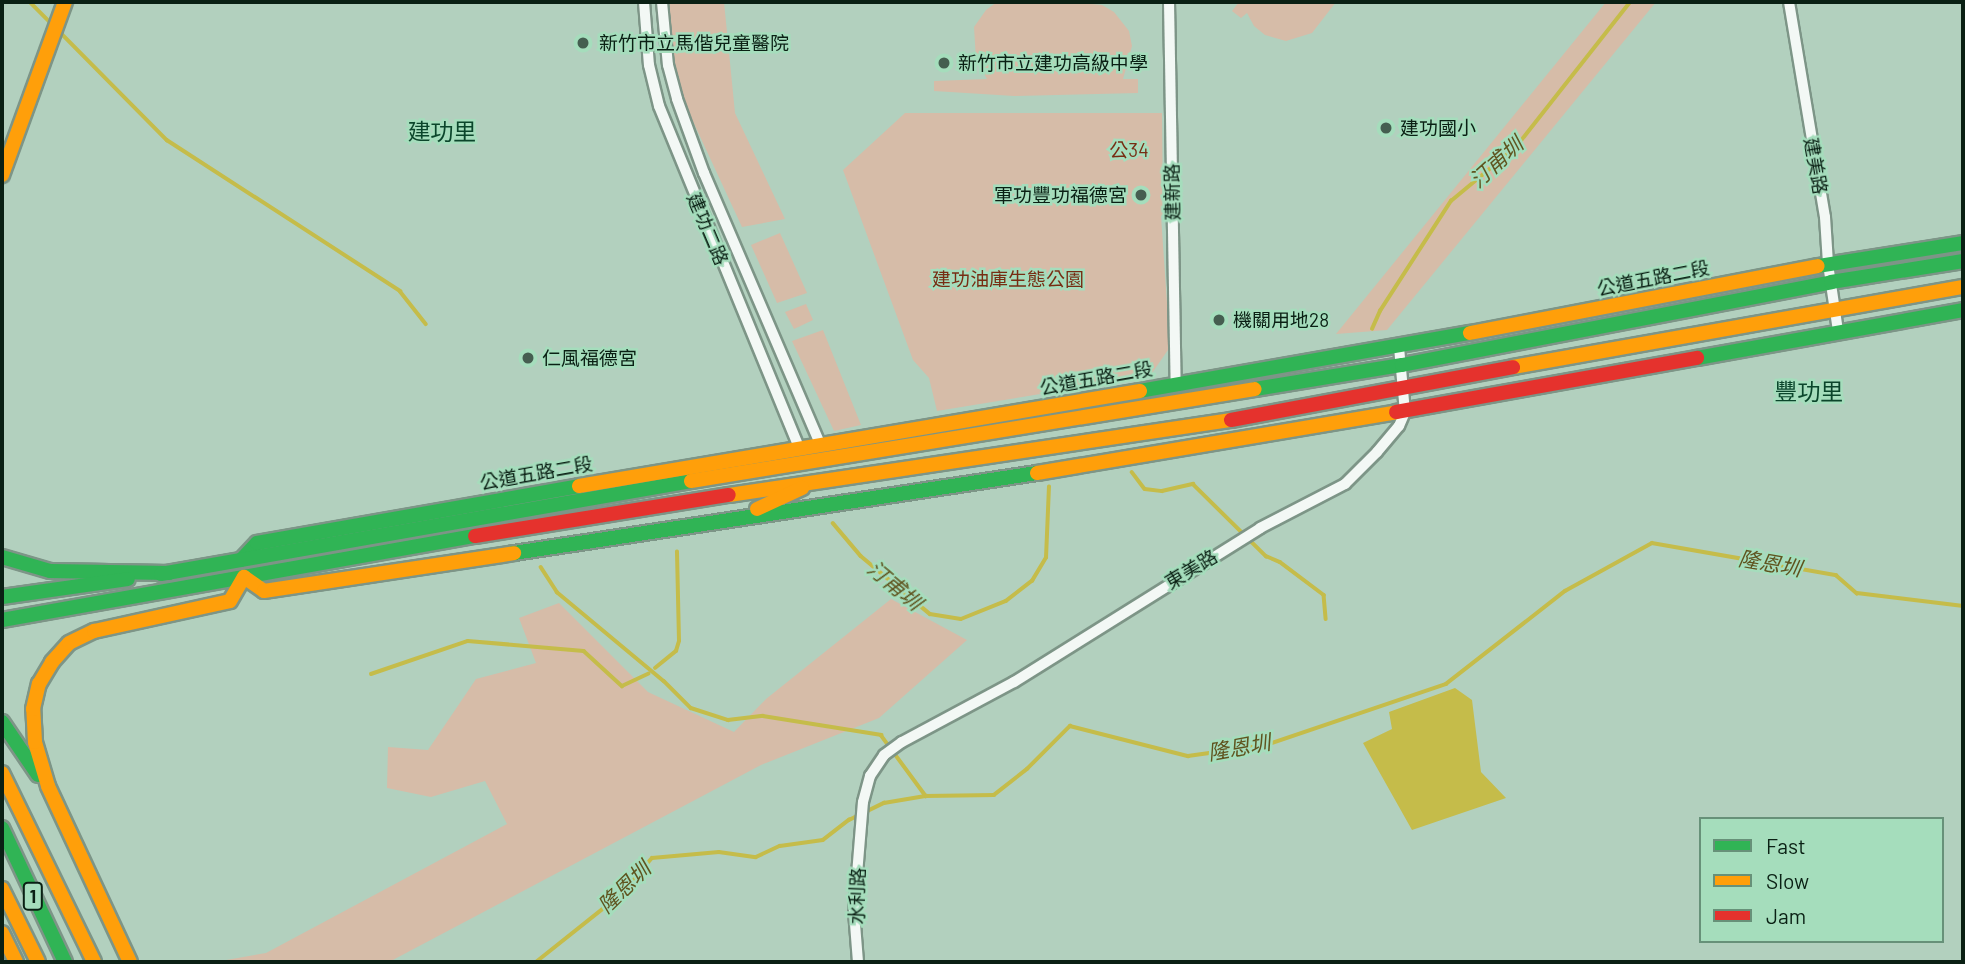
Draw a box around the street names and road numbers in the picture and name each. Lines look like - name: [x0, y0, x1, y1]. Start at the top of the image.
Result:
- street label: 建美路: [1800, 136, 1832, 196]
- street label: 建新路: [1160, 163, 1184, 221]
- street label: 建功二路: [683, 190, 733, 268]
- street label: 公道五路二段: [1595, 256, 1711, 300]
- street label: 公道五路二段: [1038, 357, 1154, 399]
- street label: 公道五路二段: [478, 452, 594, 494]
- street label: 東美路: [1161, 545, 1221, 593]
- street label: 水利路: [845, 867, 869, 925]
- road number: 1: [22, 882, 44, 911]

